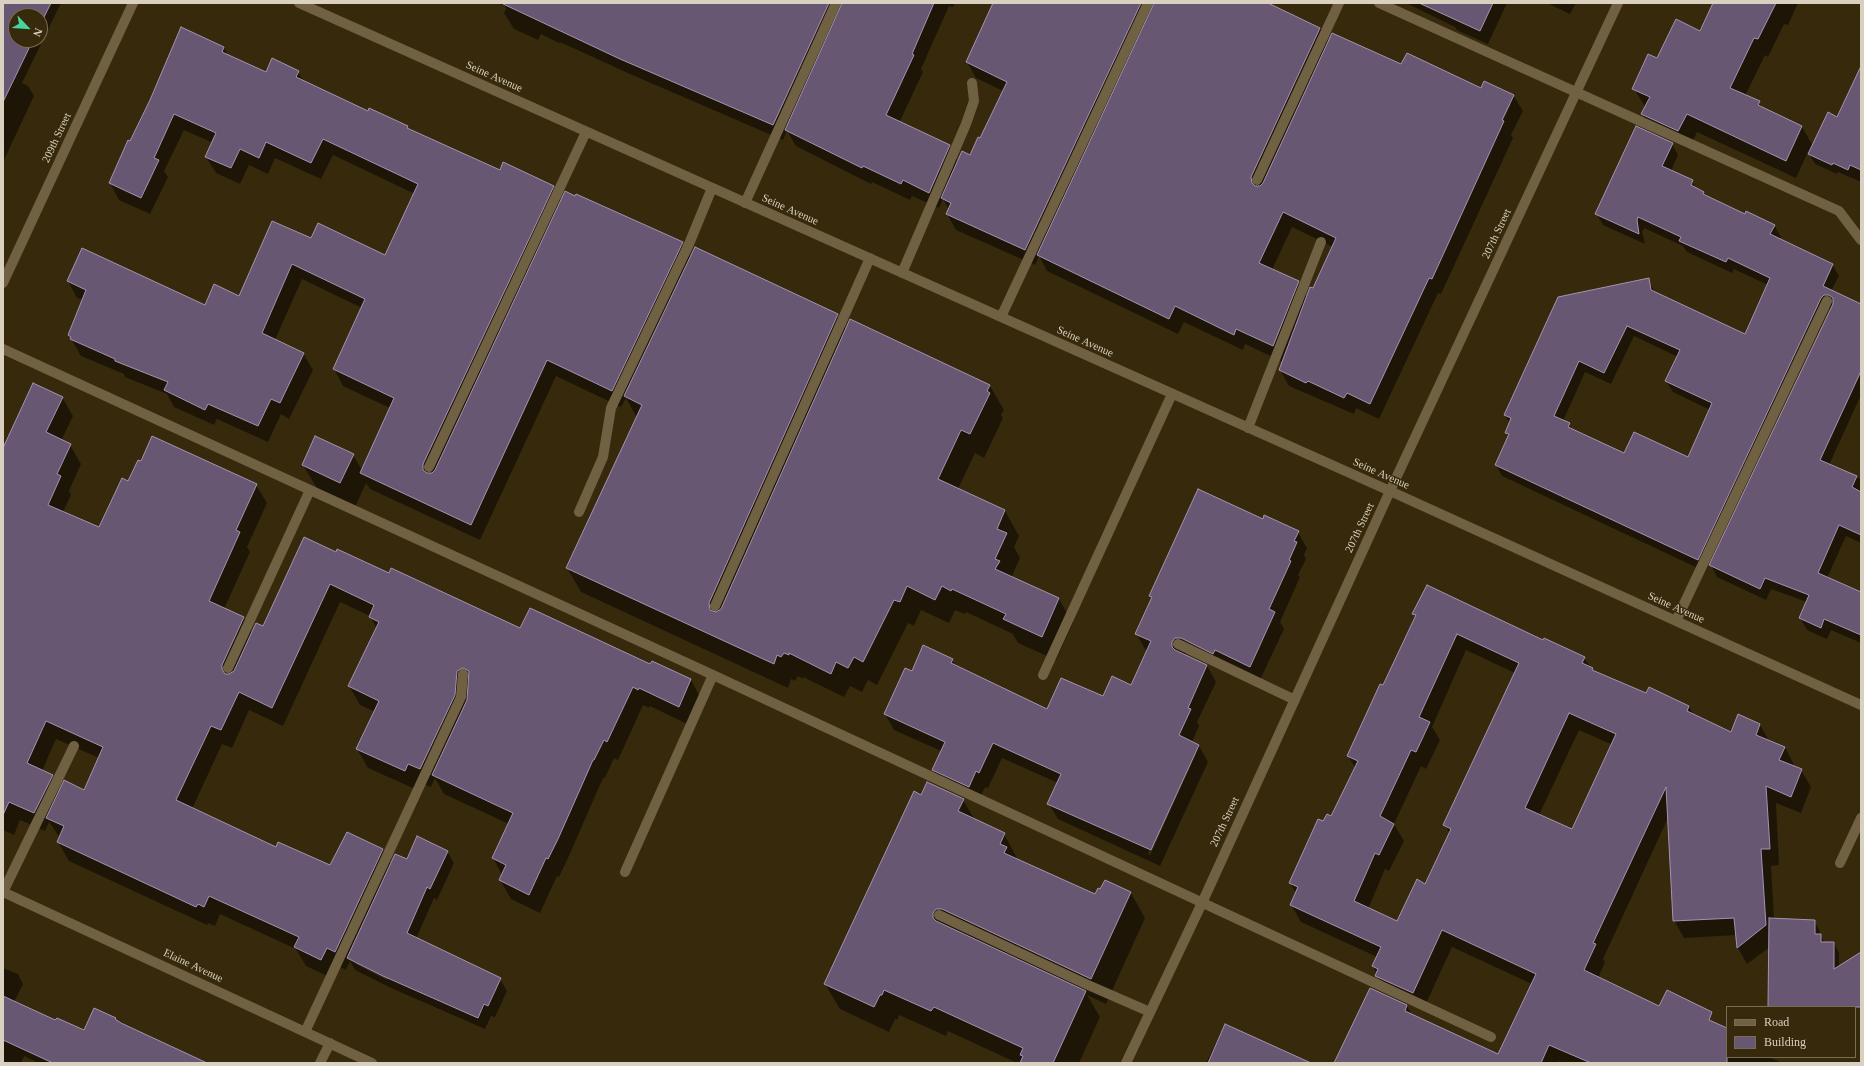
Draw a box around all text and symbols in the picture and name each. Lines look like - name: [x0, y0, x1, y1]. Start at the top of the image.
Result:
- north arrow: [8, 8, 48, 48]
- text: N: [31, 27, 45, 39]
- street label: Seine Avenue: [464, 59, 524, 95]
- street label: 209th Street: [40, 111, 74, 165]
- street label: Seine Avenue: [760, 192, 820, 228]
- street label: 207th Street: [1480, 207, 1514, 261]
- street label: Seine Avenue: [1055, 324, 1115, 360]
- street label: Seine Avenue: [1351, 456, 1411, 492]
- street label: 207th Street: [1343, 501, 1377, 555]
- street label: Seine Avenue: [1646, 590, 1706, 626]
- street label: 207th Street: [1208, 795, 1242, 849]
- street label: Elaine Avenue: [161, 946, 225, 986]
- legend: [1726, 1006, 1856, 1058]
- text: Road: [1764, 1015, 1789, 1029]
- text: Building: [1764, 1035, 1806, 1049]

